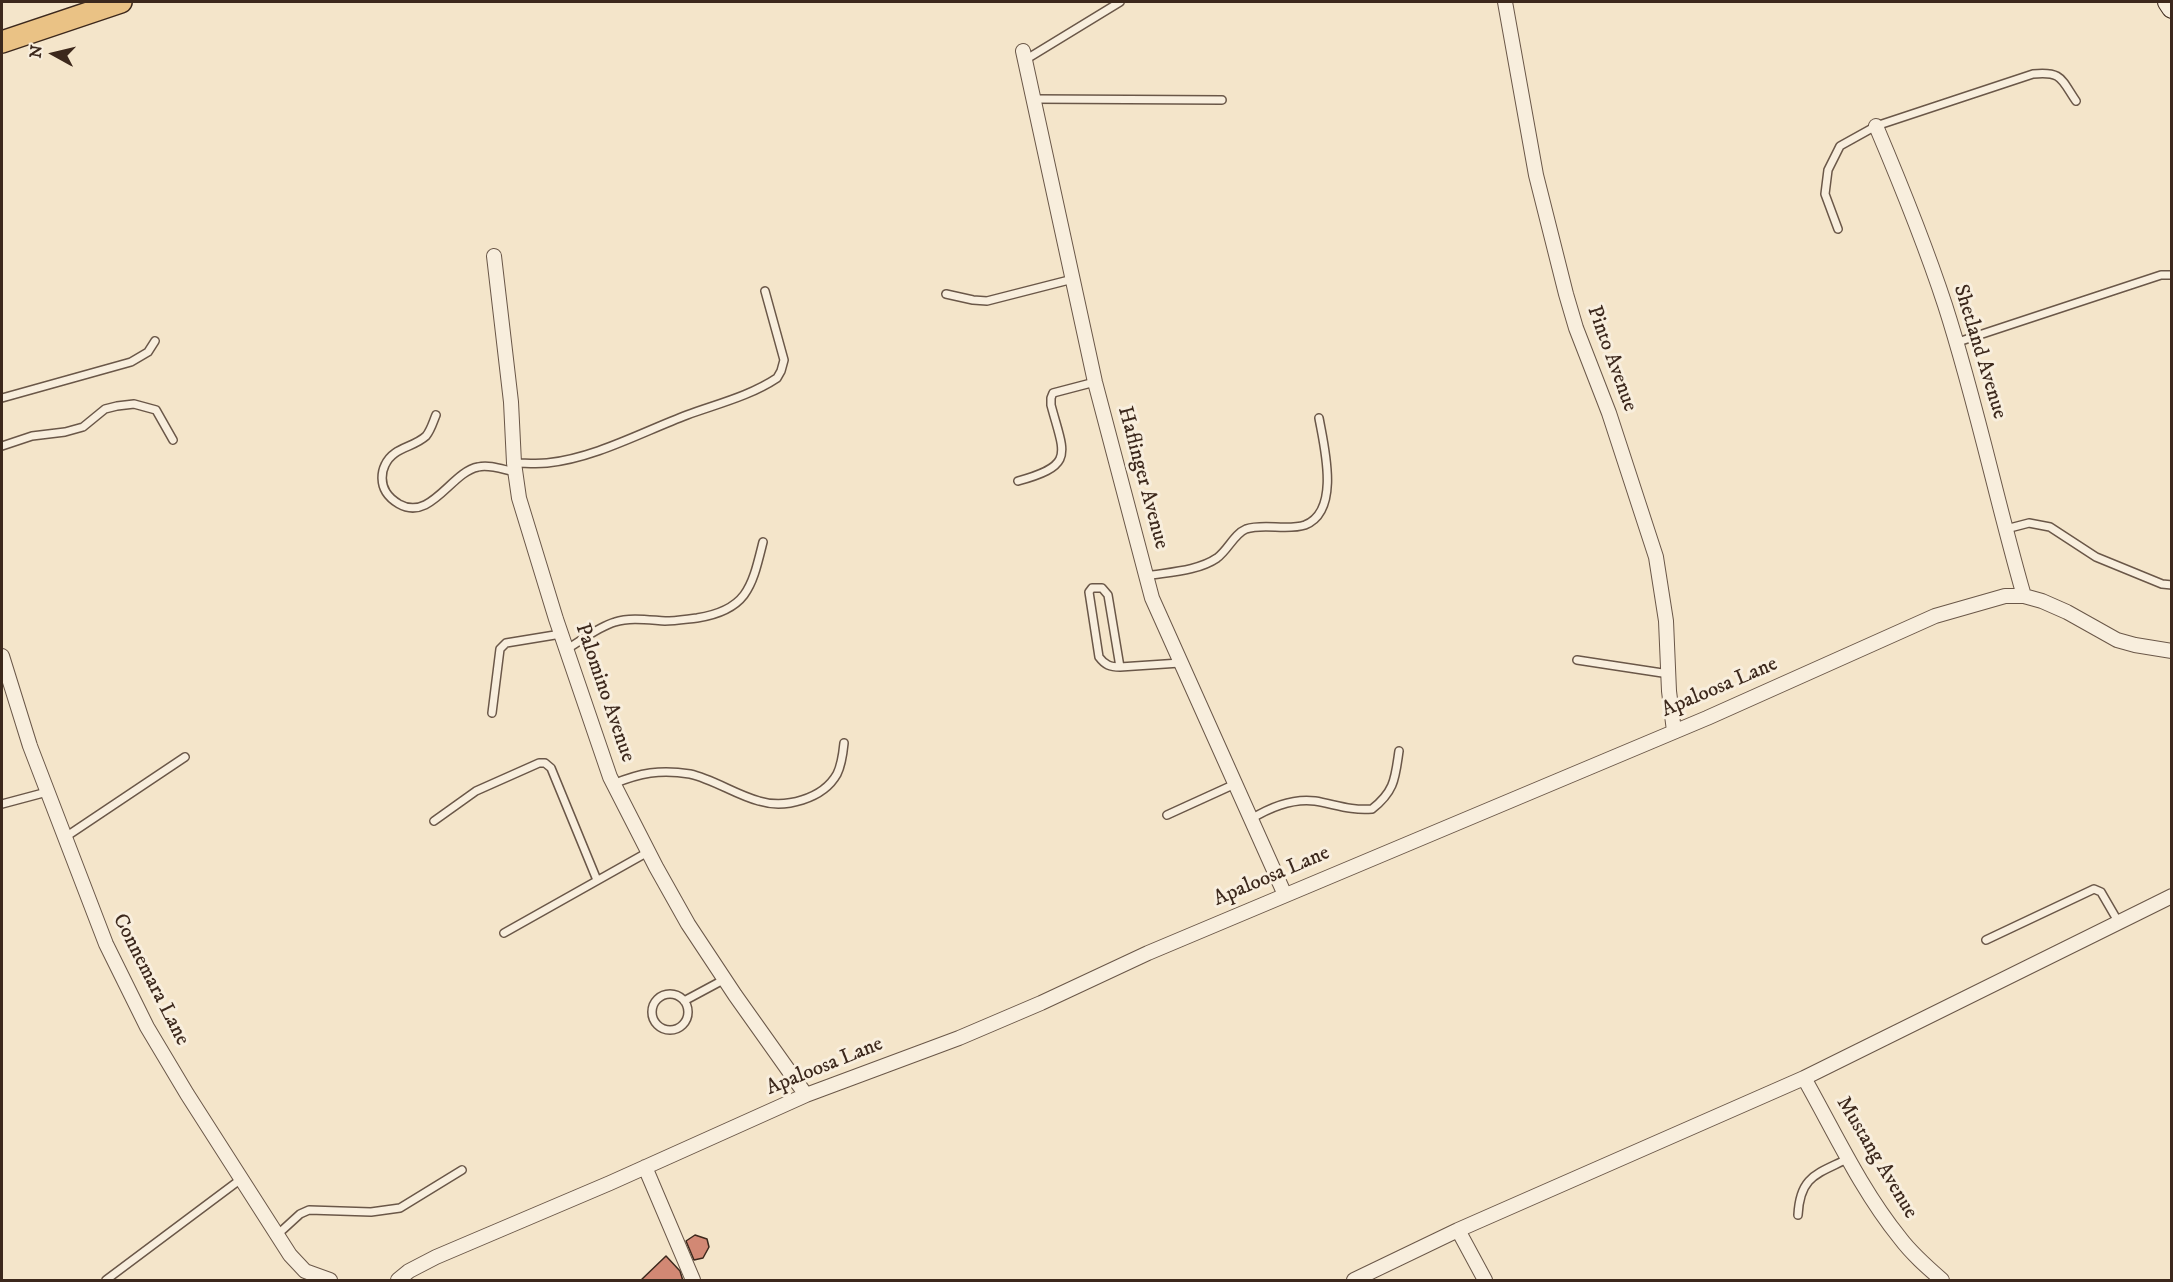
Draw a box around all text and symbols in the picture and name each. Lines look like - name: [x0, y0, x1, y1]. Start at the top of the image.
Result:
- north arrow: [24, 24, 84, 84]
- text: N: [25, 44, 47, 59]
- street label: Shetland Avenue: [1947, 282, 2011, 422]
- street label: Pinto Avenue: [1580, 303, 1642, 415]
- street label: Haflinger Avenue: [1111, 404, 1173, 552]
- street label: Palomino Avenue: [568, 620, 640, 766]
- street label: Apaloosa Lane: [1658, 652, 1782, 724]
- street label: Apaloosa Lane: [1210, 841, 1334, 913]
- street label: Connemara Lane: [106, 910, 194, 1050]
- street label: Apaloosa Lane: [763, 1032, 887, 1102]
- street label: Mustang Avenue: [1830, 1092, 1922, 1224]

